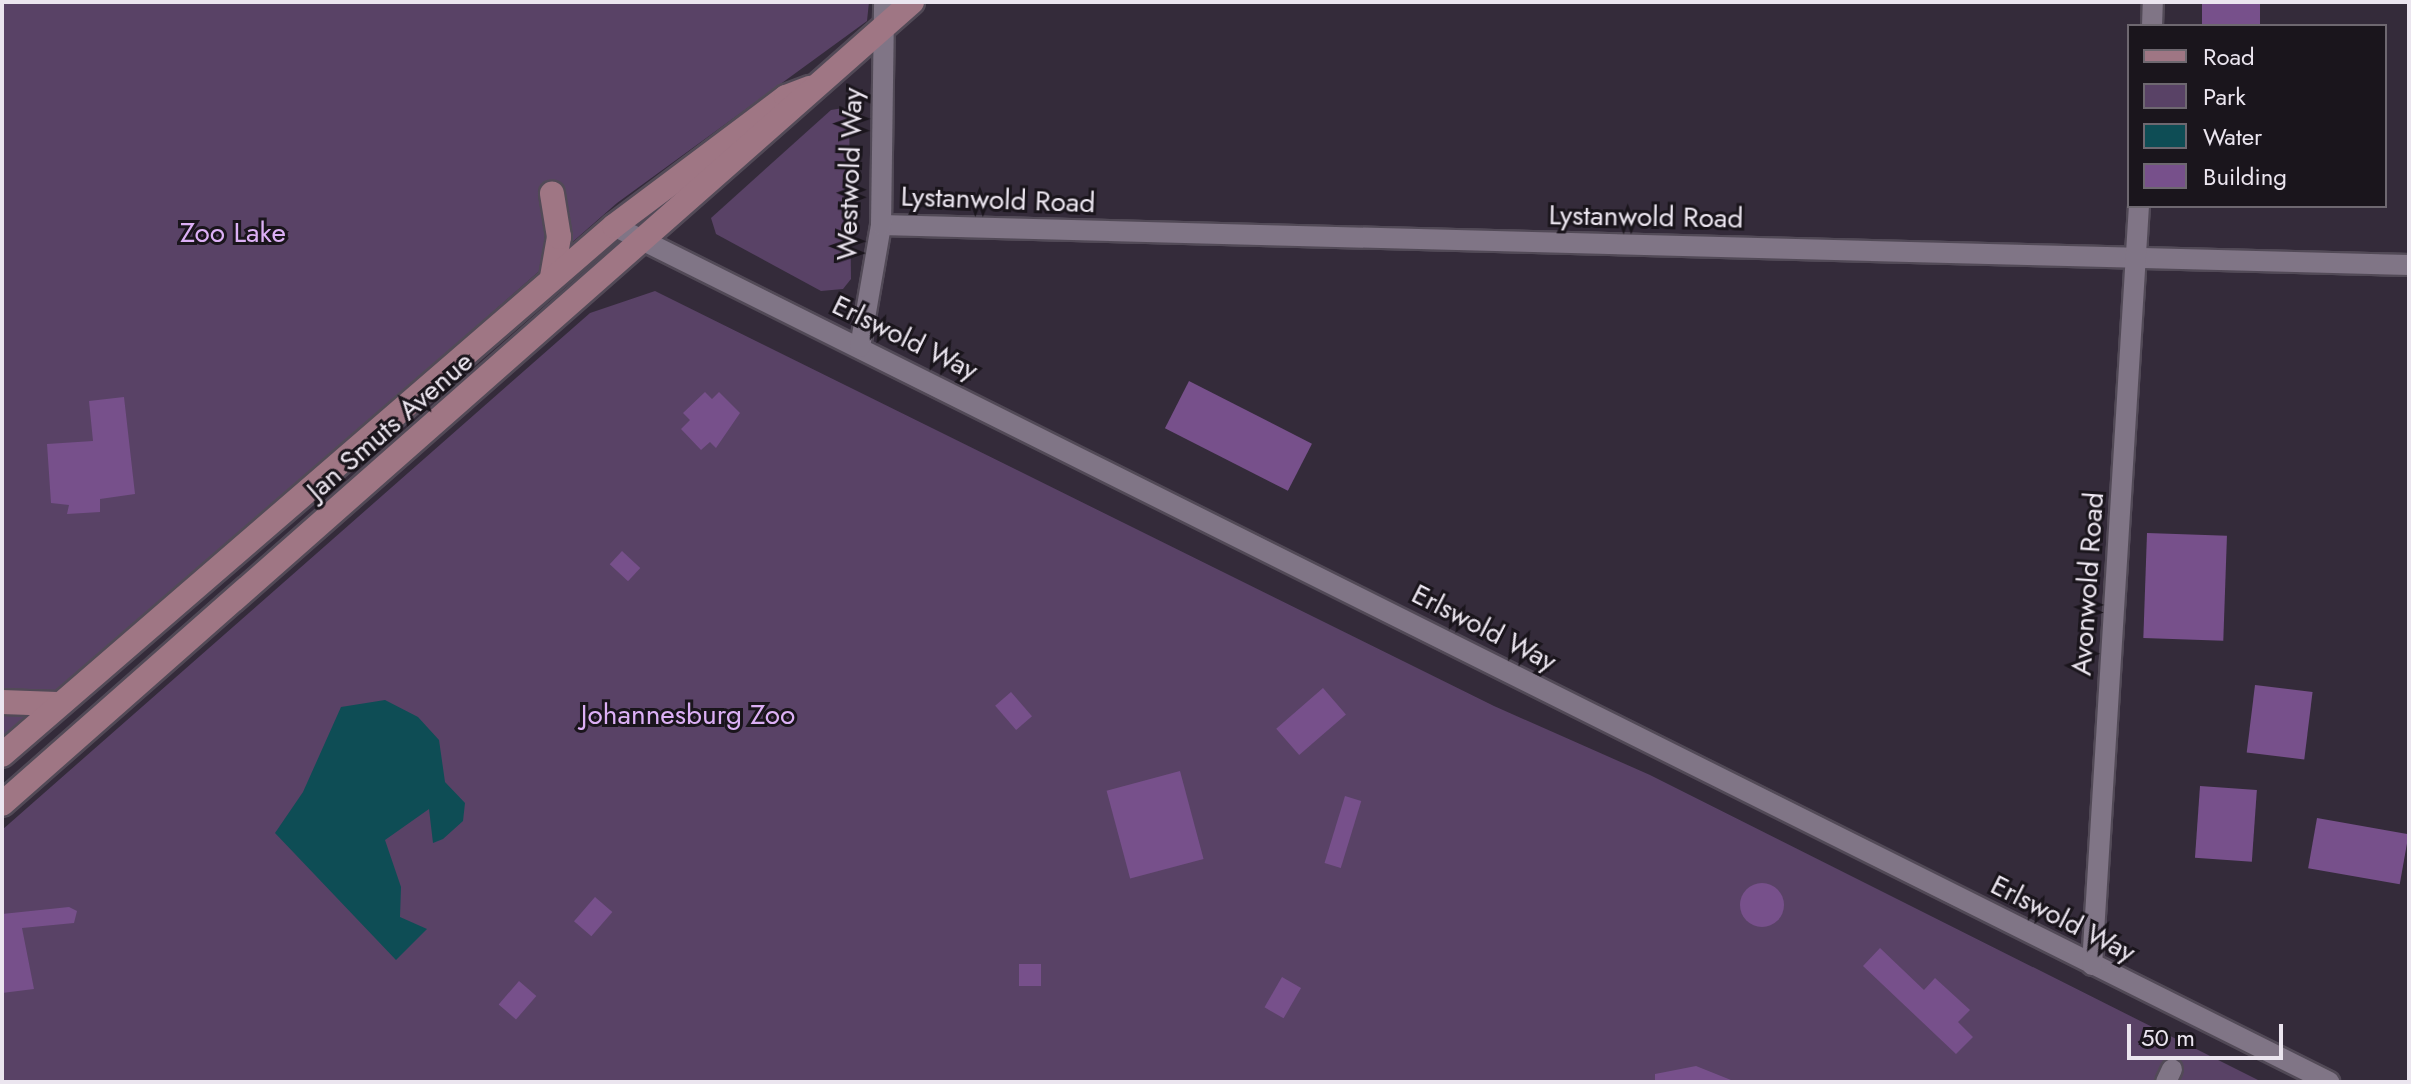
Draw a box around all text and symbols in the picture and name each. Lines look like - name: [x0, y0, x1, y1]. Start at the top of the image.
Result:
- legend: [2127, 24, 2387, 208]
- text: Road: [2203, 39, 2255, 74]
- text: Park: [2203, 79, 2246, 114]
- street label: Westwold Way: [830, 87, 870, 261]
- text: Water: [2203, 119, 2262, 154]
- text: Building: [2203, 159, 2287, 194]
- street label: Lystanwold Road: [900, 180, 1096, 220]
- street label: Lystanwold Road: [1548, 199, 1744, 235]
- park label: Zoo Lake: [180, 216, 286, 250]
- street label: Erlswold Way: [827, 288, 983, 388]
- street label: Jan Smuts Avenue: [300, 345, 480, 507]
- street label: Avonwold Road: [2065, 491, 2111, 677]
- street label: Erlswold Way: [1406, 577, 1562, 679]
- park label: Johannesburg Zoo: [581, 698, 795, 732]
- street label: Erlswold Way: [1985, 868, 2141, 970]
- scale bar: [2131, 1008, 2287, 1058]
- text: 50 m: [2141, 1020, 2195, 1055]

